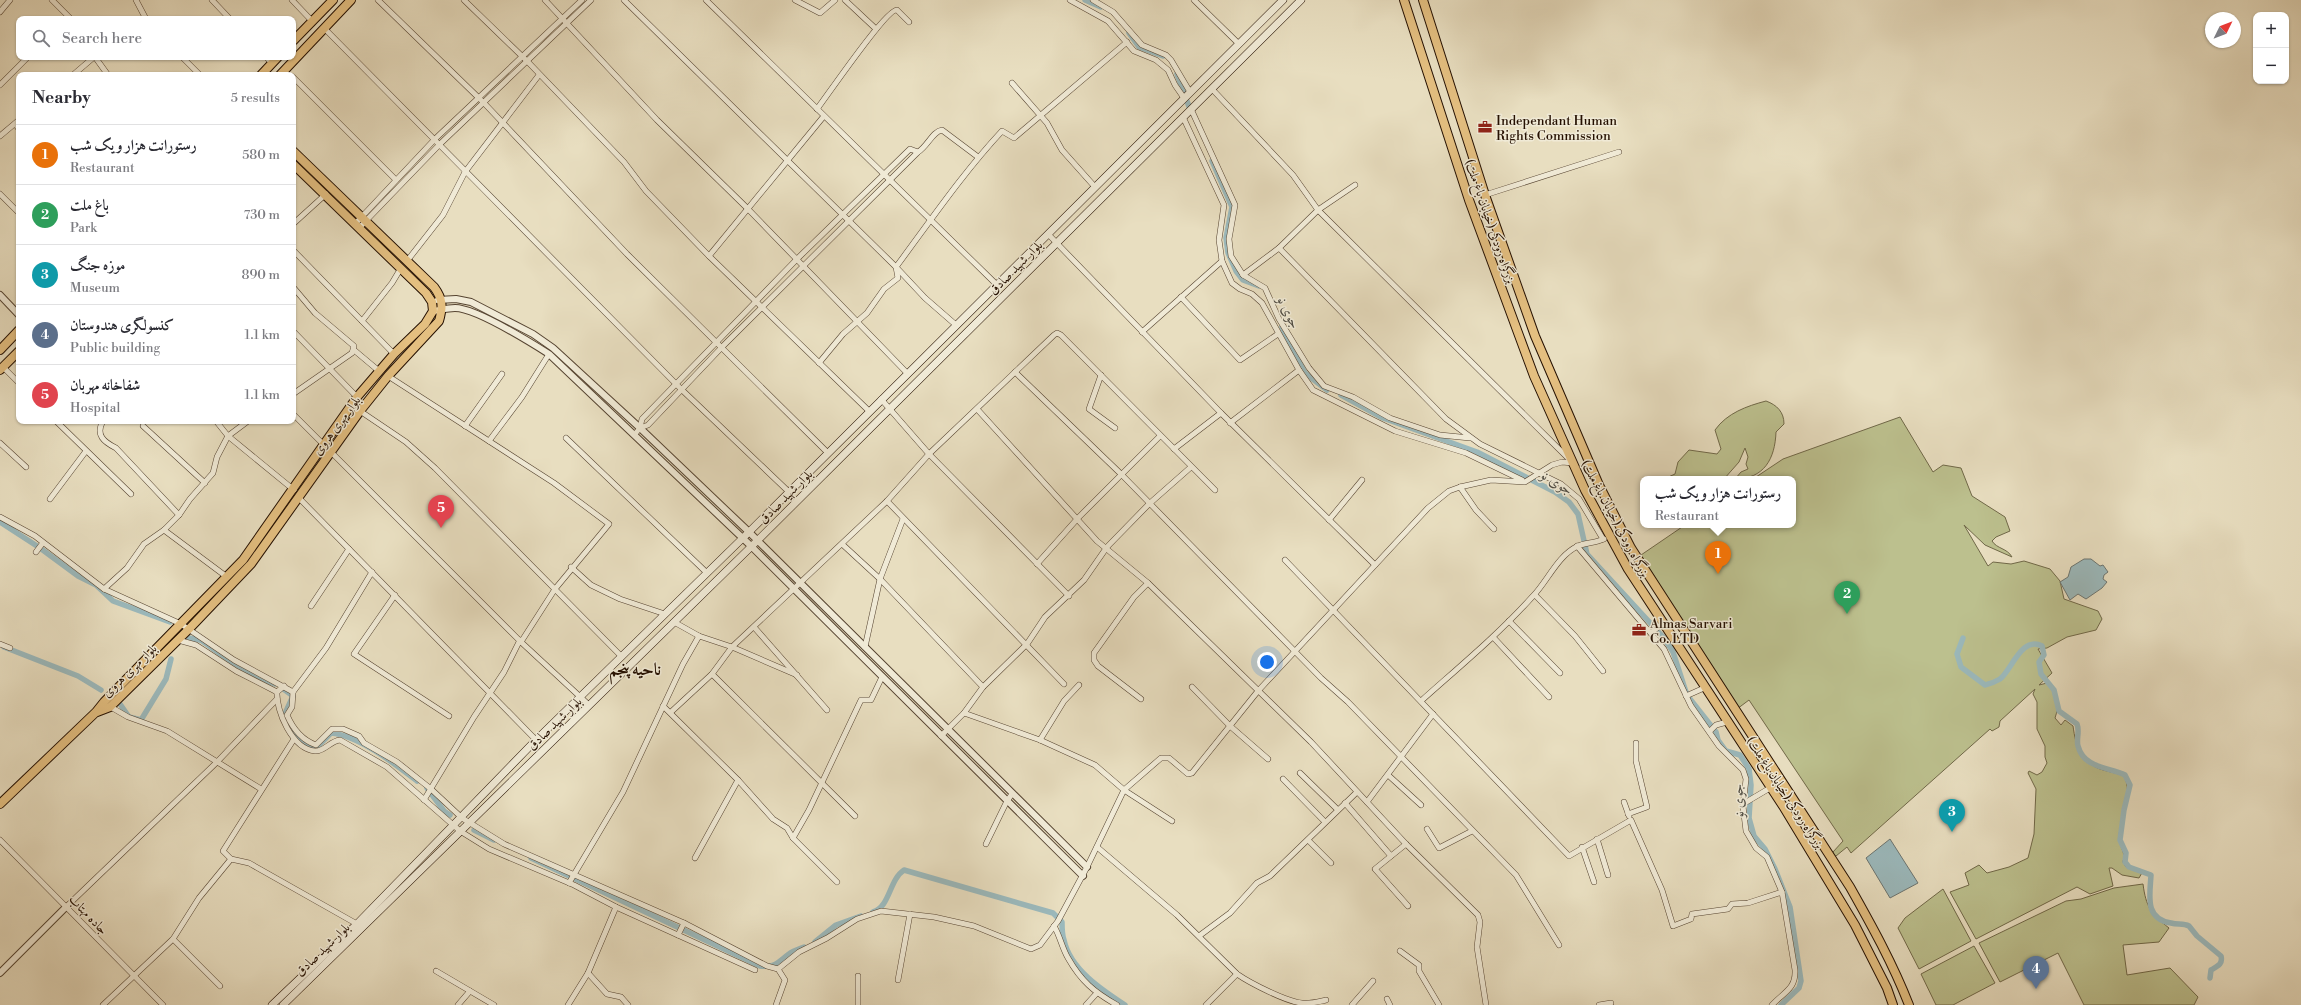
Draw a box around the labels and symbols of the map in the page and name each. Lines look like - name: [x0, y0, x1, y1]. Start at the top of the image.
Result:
- north arrow: [2205, 12, 2241, 48]
- place label: Independant Human Rights Commission: [1496, 113, 1617, 144]
- office icon: Independant Human Rights Commission: [1477, 119, 1493, 135]
- street label: بزرگراه رودکی (خیابان باغ ملت): [1458, 157, 1520, 287]
- street label: بلوار شهید صادق: [985, 237, 1046, 298]
- water label: جوی نو: [1272, 292, 1304, 332]
- street label: بلوار مهری هروی: [309, 393, 364, 458]
- street label: بزرگراه رودکی (خیابان باغ ملت): [1575, 457, 1654, 582]
- water label: جوی نو: [1536, 465, 1576, 500]
- street label: بلوار شهید صادق: [755, 466, 816, 527]
- pin: 5: [428, 495, 454, 528]
- pin: 1: [1705, 541, 1731, 574]
- pin: 2: [1834, 581, 1860, 614]
- place label: Almas Sarvari Co. LTD: [1649, 616, 1732, 647]
- office icon: Almas Sarvari Co. LTD: [1631, 622, 1647, 638]
- street label: بلوار مهری هروی: [99, 641, 160, 701]
- your location: [1257, 652, 1277, 672]
- district label: ناحیه پنجم: [609, 659, 661, 685]
- street label: بلوار شهید صادق: [524, 694, 585, 754]
- street label: بزرگراه رودکی (خیابان باغ ملت): [1740, 733, 1829, 854]
- water label: جوی نو: [1729, 783, 1749, 820]
- pin: 3: [1939, 799, 1965, 832]
- street label: جاده مهتاب: [65, 891, 111, 938]
- street label: بلوار شهید صادق: [292, 920, 353, 980]
- pin: 4: [2023, 956, 2049, 989]

